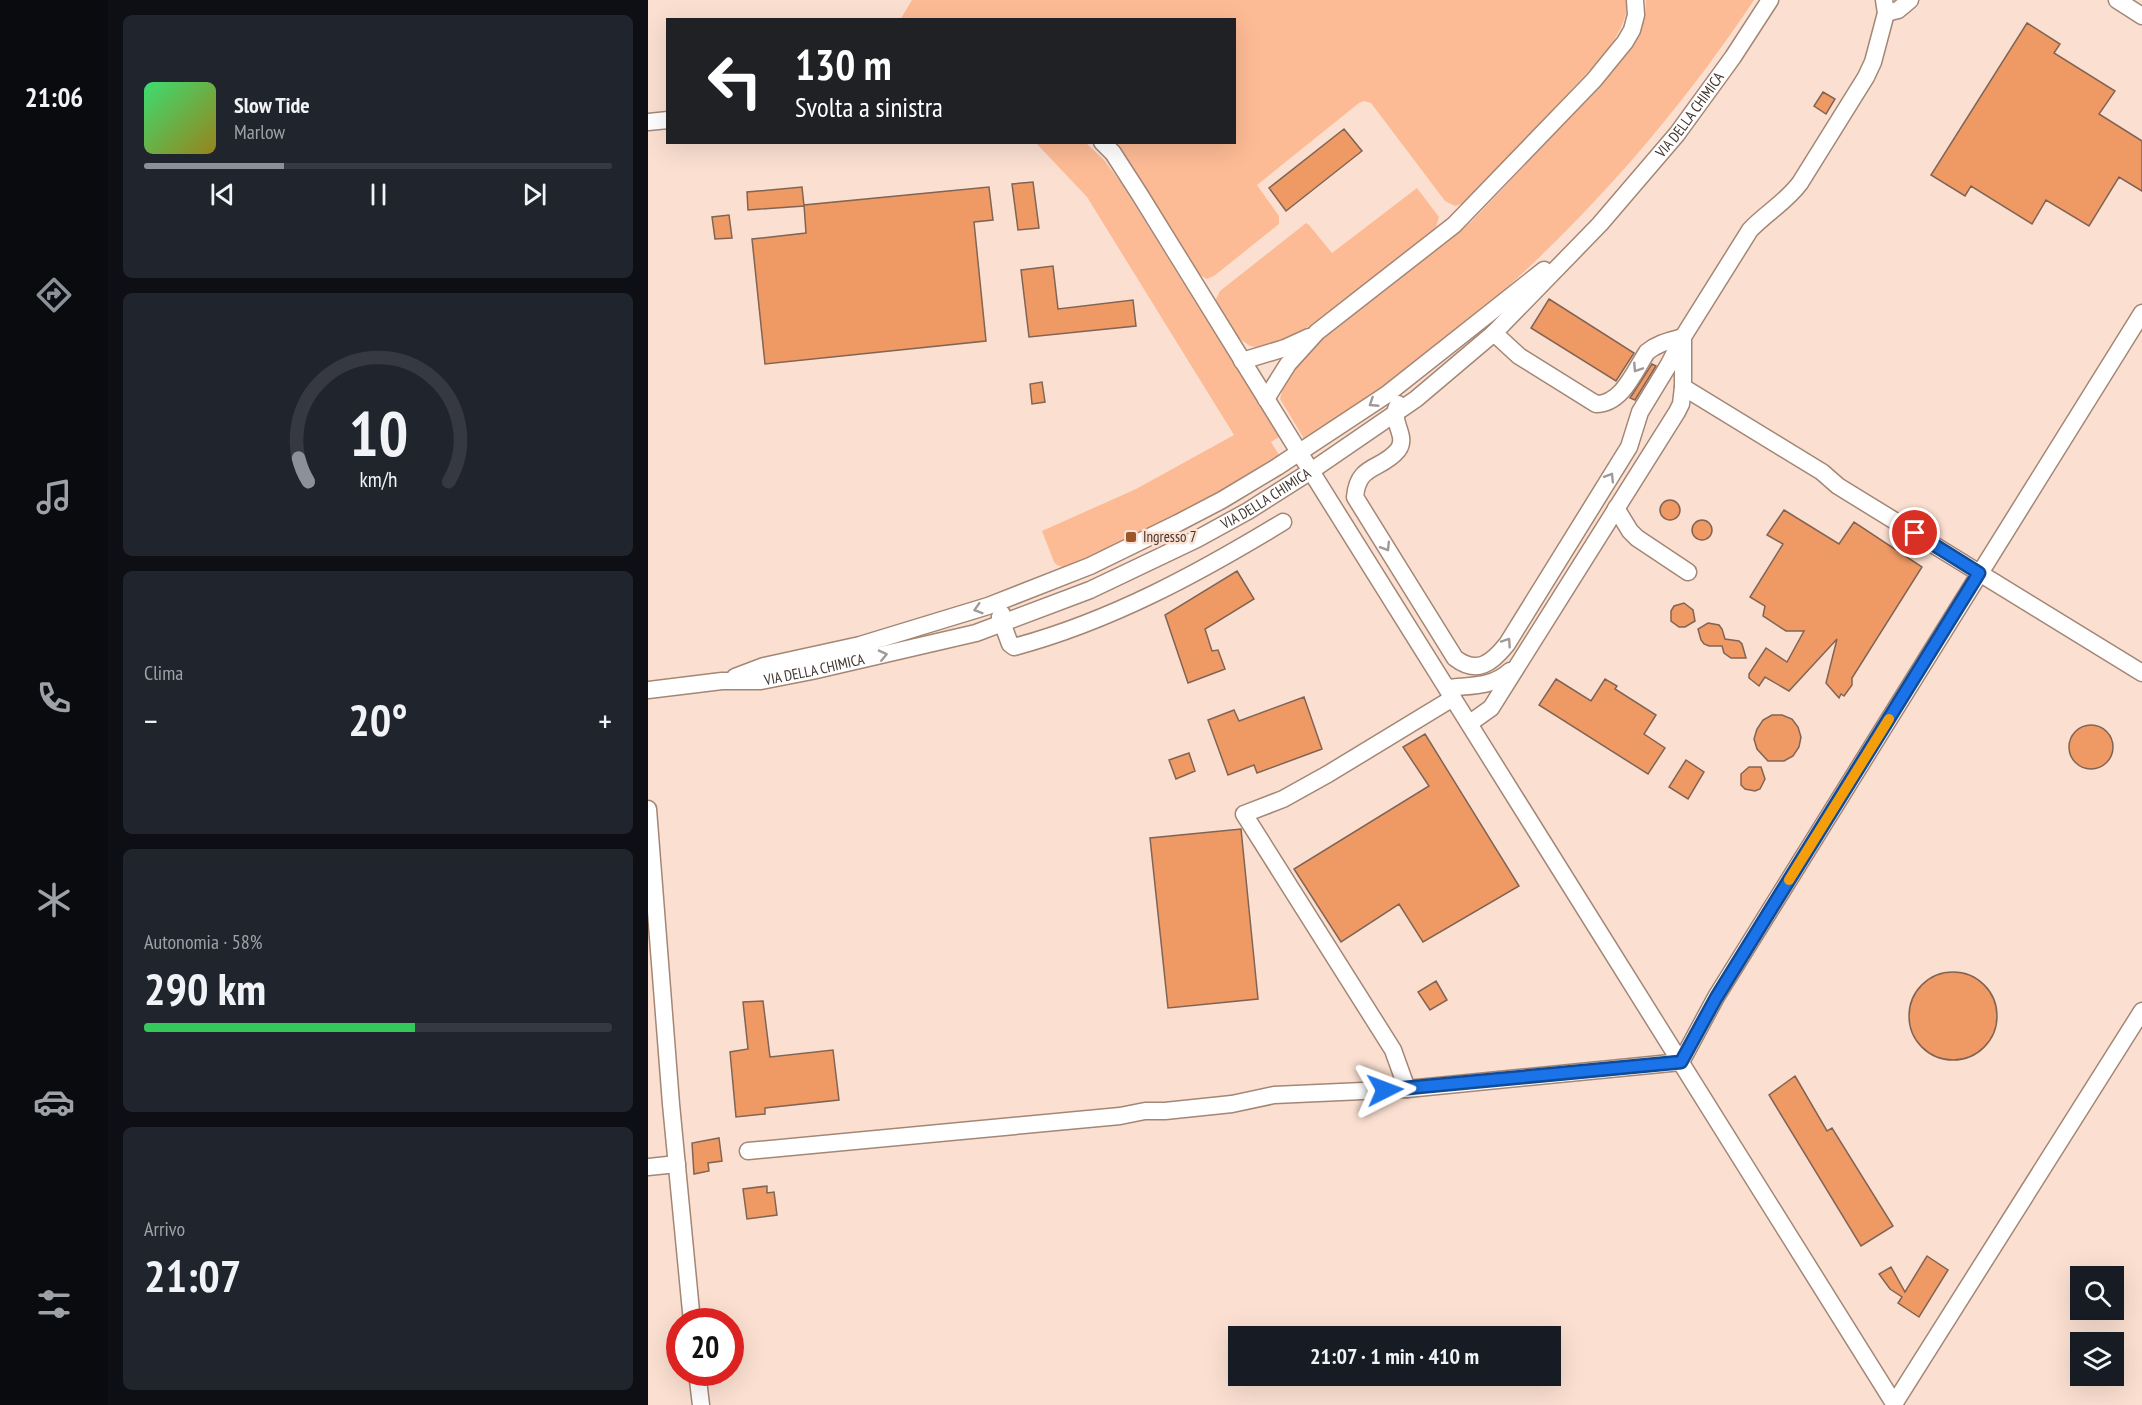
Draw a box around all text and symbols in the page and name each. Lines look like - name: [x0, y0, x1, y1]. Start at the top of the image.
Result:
- text: 130 m: [795, 37, 892, 92]
- icon: left: [696, 42, 774, 120]
- street label: VIA DELLA CHIMICA: [1651, 68, 1728, 162]
- text: 21:06: [25, 80, 83, 114]
- text: Svolta a sinistra: [795, 90, 943, 124]
- text: Slow Tide: [234, 91, 310, 119]
- text: Marlow: [234, 119, 285, 145]
- icon: previous: [206, 178, 239, 211]
- icon: pause: [362, 178, 395, 211]
- icon: next: [518, 178, 551, 211]
- icon: directions: [33, 274, 75, 316]
- one-way arrow: [1633, 361, 1644, 372]
- text: 10: [348, 392, 408, 473]
- one-way arrow: [1369, 396, 1380, 407]
- street label: VIA DELLA CHIMICA: [1217, 463, 1315, 534]
- text: km/h: [359, 465, 397, 493]
- one-way arrow: [1603, 473, 1615, 483]
- icon: music: [33, 476, 75, 518]
- pin: [1889, 507, 1940, 558]
- icon: arrive: [1898, 516, 1931, 549]
- place label: Ingresso 7: [1143, 527, 1196, 546]
- marker: Ingresso 7: [1124, 530, 1138, 544]
- one-way arrow: [1379, 541, 1391, 551]
- one-way arrow: [973, 602, 984, 614]
- one-way arrow: [1500, 638, 1511, 649]
- street label: VIA DELLA CHIMICA: [761, 649, 867, 689]
- one-way arrow: [878, 650, 888, 663]
- text: Clima: [144, 660, 183, 686]
- icon: phone: [33, 677, 75, 719]
- text: 20°: [348, 690, 408, 748]
- text: −: [144, 699, 158, 742]
- text: +: [598, 699, 612, 742]
- icon: climate: [33, 879, 75, 921]
- text: Autonomia · 58%: [144, 929, 262, 955]
- text: 290 km: [144, 959, 266, 1017]
- position arrow: [1353, 1058, 1417, 1122]
- icon: car: [33, 1081, 75, 1123]
- text: Arrivo: [144, 1216, 185, 1242]
- text: 21:07: [144, 1246, 241, 1304]
- map controls: [2070, 1266, 2124, 1386]
- button: search: [2070, 1266, 2124, 1320]
- icon: filters: [33, 1283, 75, 1325]
- speed limit sign: 20: [666, 1308, 744, 1386]
- button: layers: [2070, 1332, 2124, 1386]
- text: 21:07 · 1 min · 410 m: [1310, 1342, 1479, 1370]

